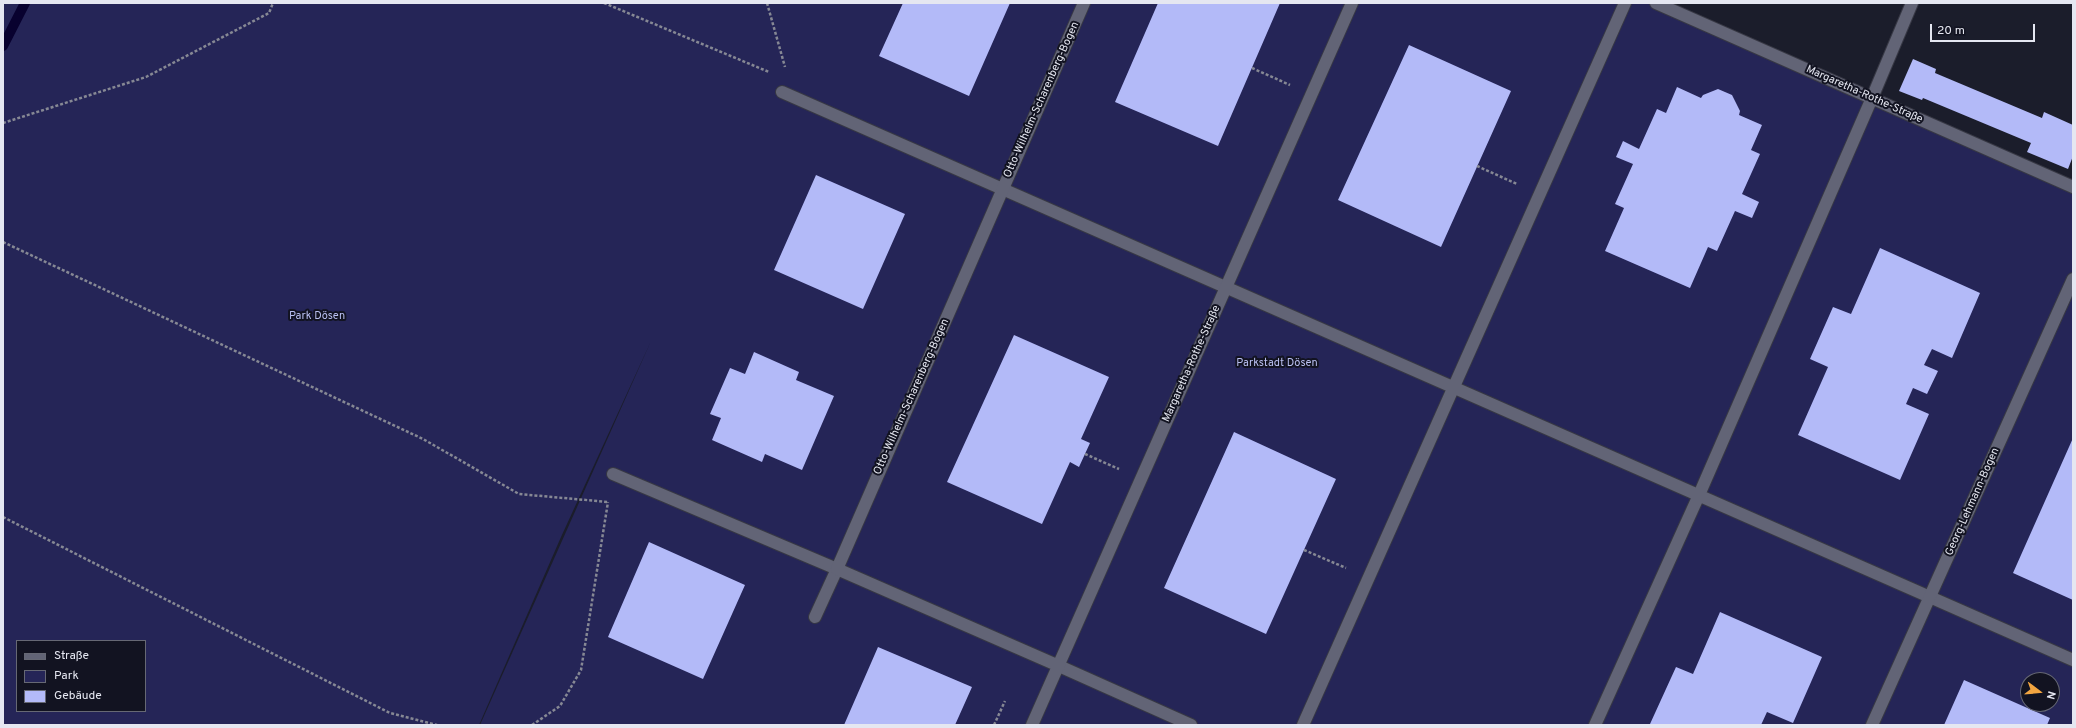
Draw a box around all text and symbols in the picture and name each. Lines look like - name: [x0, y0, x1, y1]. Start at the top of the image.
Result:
- scale bar: [1932, 16, 2037, 42]
- street label: Otto-Wilhelm-Scharenberg-Bogen: [1002, 20, 1082, 180]
- text: 20 m: [1937, 23, 1965, 39]
- street label: Margaretha-Rothe-Straße: [1804, 63, 1924, 127]
- street label: Margaretha-Rothe-Straße: [1160, 304, 1224, 424]
- park label: Park Dösen: [289, 310, 345, 324]
- street label: Otto-Wilhelm-Scharenberg-Bogen: [872, 317, 952, 477]
- park label: Parkstadt Dösen: [1236, 357, 1318, 371]
- street label: Georg-Lehmann-Bogen: [1943, 446, 2003, 558]
- legend: [16, 640, 146, 712]
- text: Straße: [54, 648, 89, 664]
- text: Park: [54, 668, 79, 684]
- north arrow: [2020, 672, 2060, 712]
- text: Gebäude: [54, 688, 102, 704]
- text: N: [2043, 689, 2058, 701]

